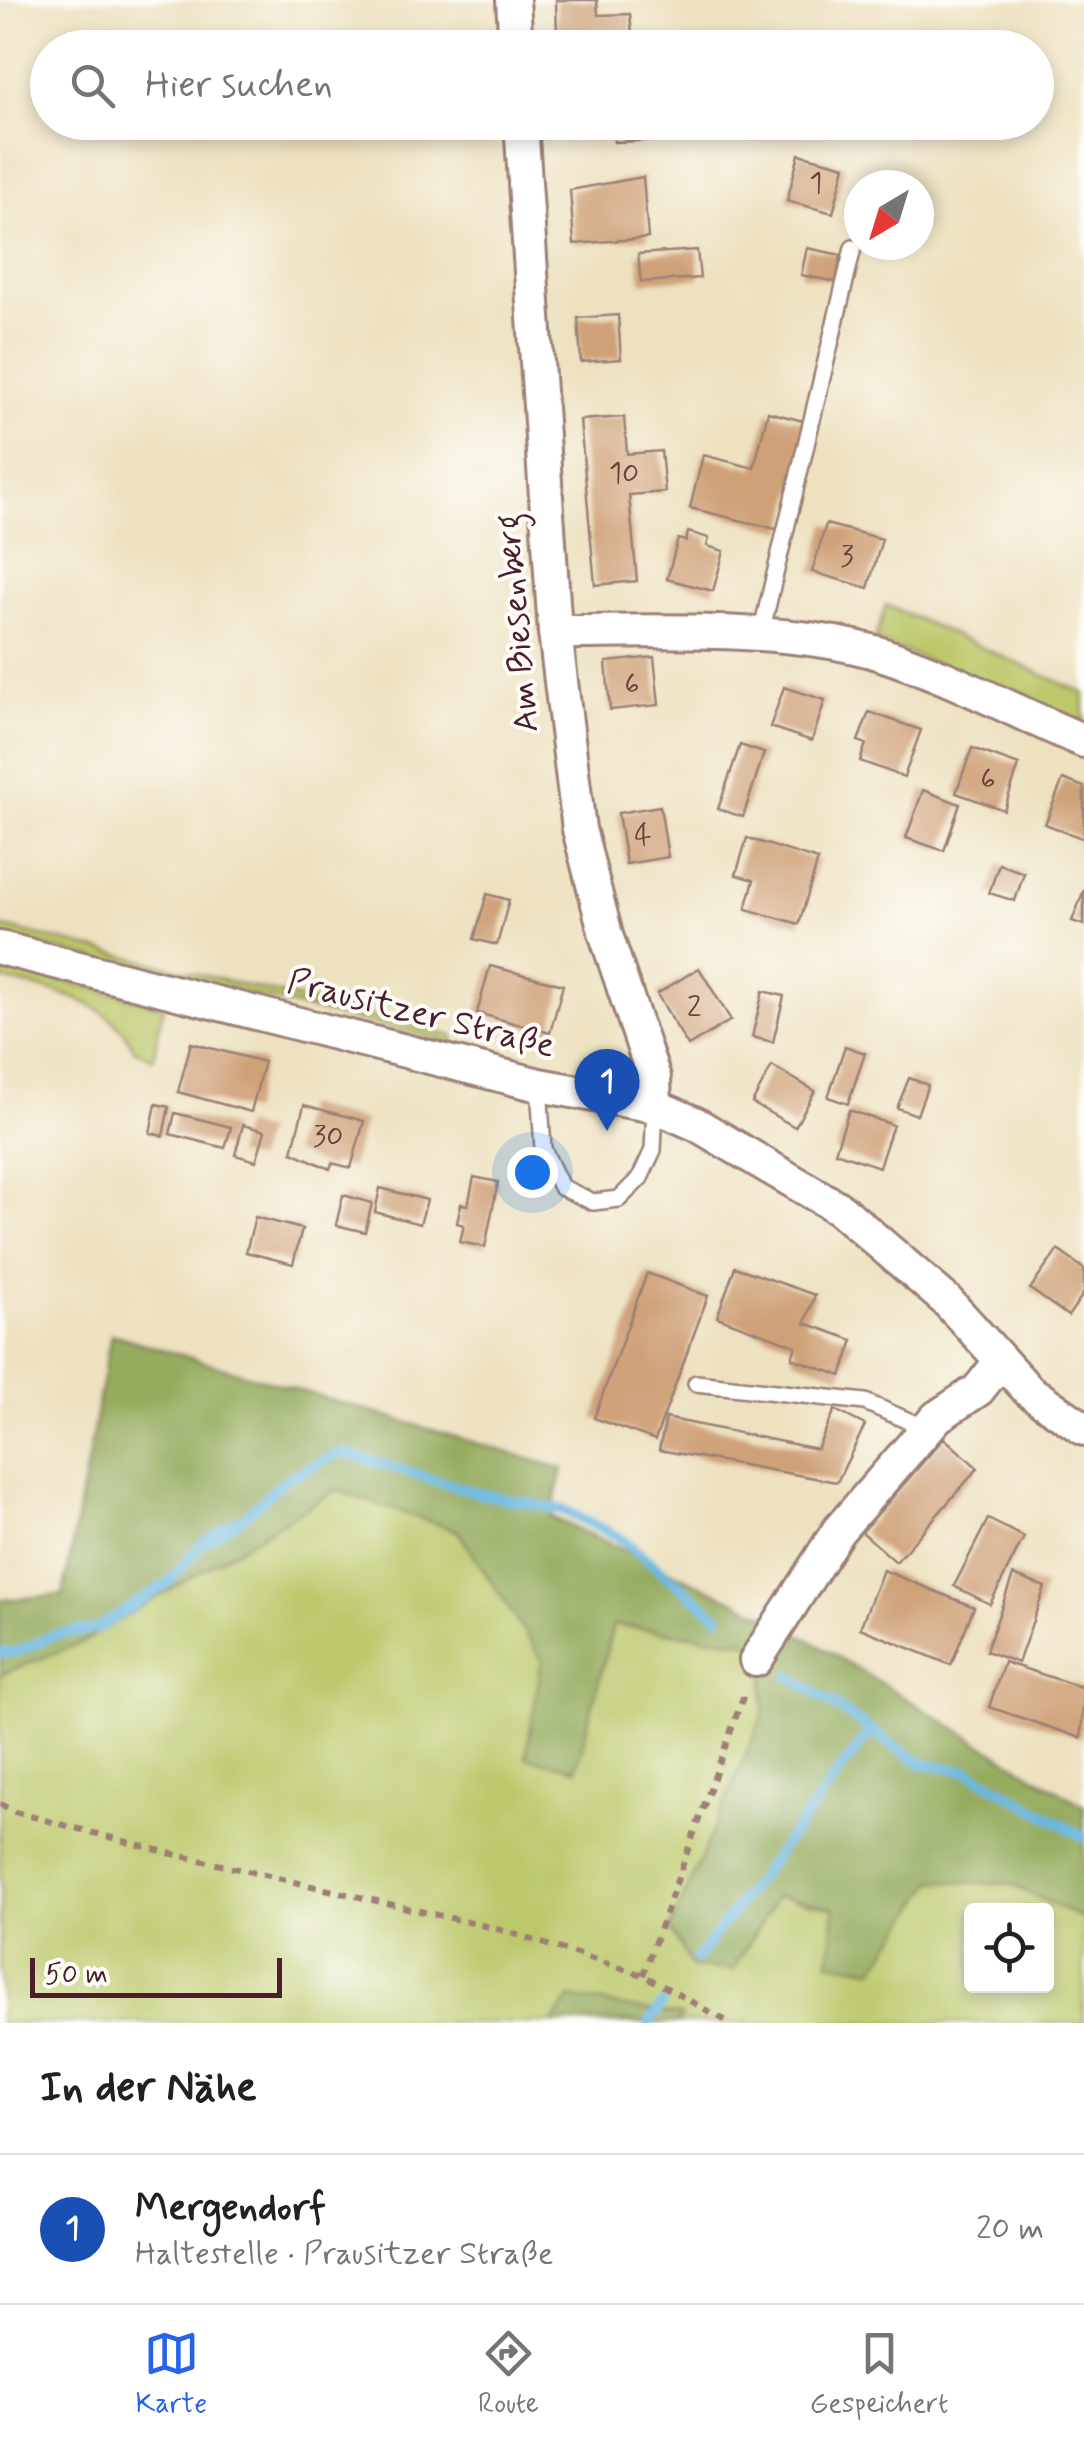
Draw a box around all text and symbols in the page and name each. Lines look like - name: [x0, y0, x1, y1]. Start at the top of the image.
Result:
- search box: [30, 30, 1054, 140]
- icon: search: [65, 58, 120, 113]
- text: Hier suchen: [145, 61, 333, 110]
- house number: 1: [809, 164, 823, 203]
- north arrow: [844, 170, 934, 260]
- house number: 10: [609, 454, 639, 493]
- street label: Am Biesenberg: [486, 511, 554, 734]
- house number: 3: [840, 537, 854, 576]
- house number: 6: [624, 665, 640, 704]
- house number: 6: [980, 760, 996, 799]
- house number: 4: [634, 816, 652, 855]
- street label: Prausitzer Straße: [283, 959, 559, 1069]
- house number: 2: [687, 988, 701, 1027]
- pin: 1: [574, 1048, 640, 1131]
- house number: 30: [313, 1117, 343, 1156]
- your location: [507, 1147, 558, 1198]
- map controls: [964, 1903, 1054, 1993]
- button: locate: [964, 1903, 1054, 1993]
- scale bar: [30, 1953, 282, 1998]
- text: 50 m: [45, 1957, 108, 1994]
- text: In der Nähe: [40, 2061, 257, 2116]
- text: Mergendorf: [135, 2184, 326, 2233]
- text: 1: [65, 2208, 80, 2250]
- text: 20 m: [976, 2208, 1044, 2250]
- text: Haltestelle · Prausitzer Straße: [135, 2233, 554, 2275]
- tab: Karte: [135, 2326, 207, 2423]
- tab: Route: [478, 2326, 539, 2423]
- tab: Gespeichert: [810, 2326, 949, 2423]

